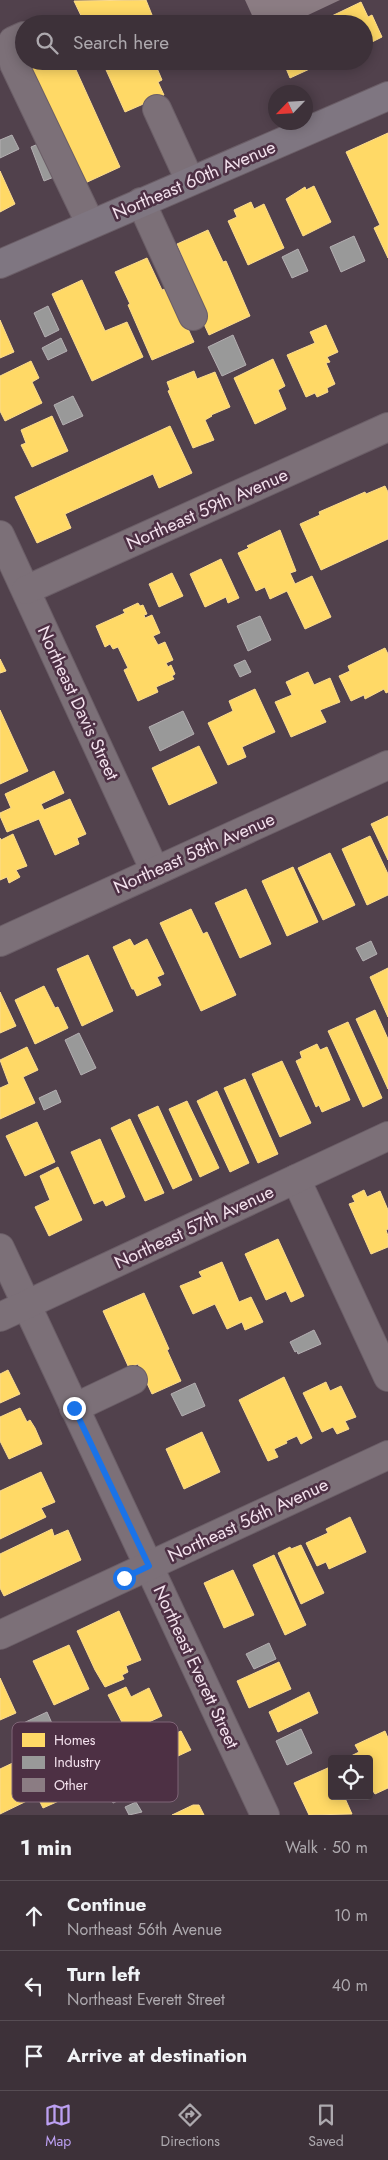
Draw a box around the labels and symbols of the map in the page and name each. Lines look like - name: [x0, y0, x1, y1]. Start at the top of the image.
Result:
- north arrow: [268, 85, 313, 130]
- street label: Northeast 60th Avenue: [108, 134, 280, 226]
- street label: Northeast 59th Avenue: [122, 462, 292, 556]
- street label: Northeast Davis Street: [31, 622, 125, 785]
- street label: Northeast 58th Avenue: [109, 806, 279, 900]
- street label: Northeast 57th Avenue: [110, 1179, 278, 1275]
- route end: [63, 1397, 86, 1420]
- street label: Northeast 56th Avenue: [163, 1471, 333, 1569]
- route start: [113, 1567, 136, 1590]
- street label: Northeast Everett Street: [147, 1581, 246, 1754]
- legend: [12, 1722, 178, 1802]
- text: Homes: [54, 1730, 96, 1750]
- text: Industry: [54, 1752, 101, 1772]
- text: Other: [54, 1775, 88, 1795]

